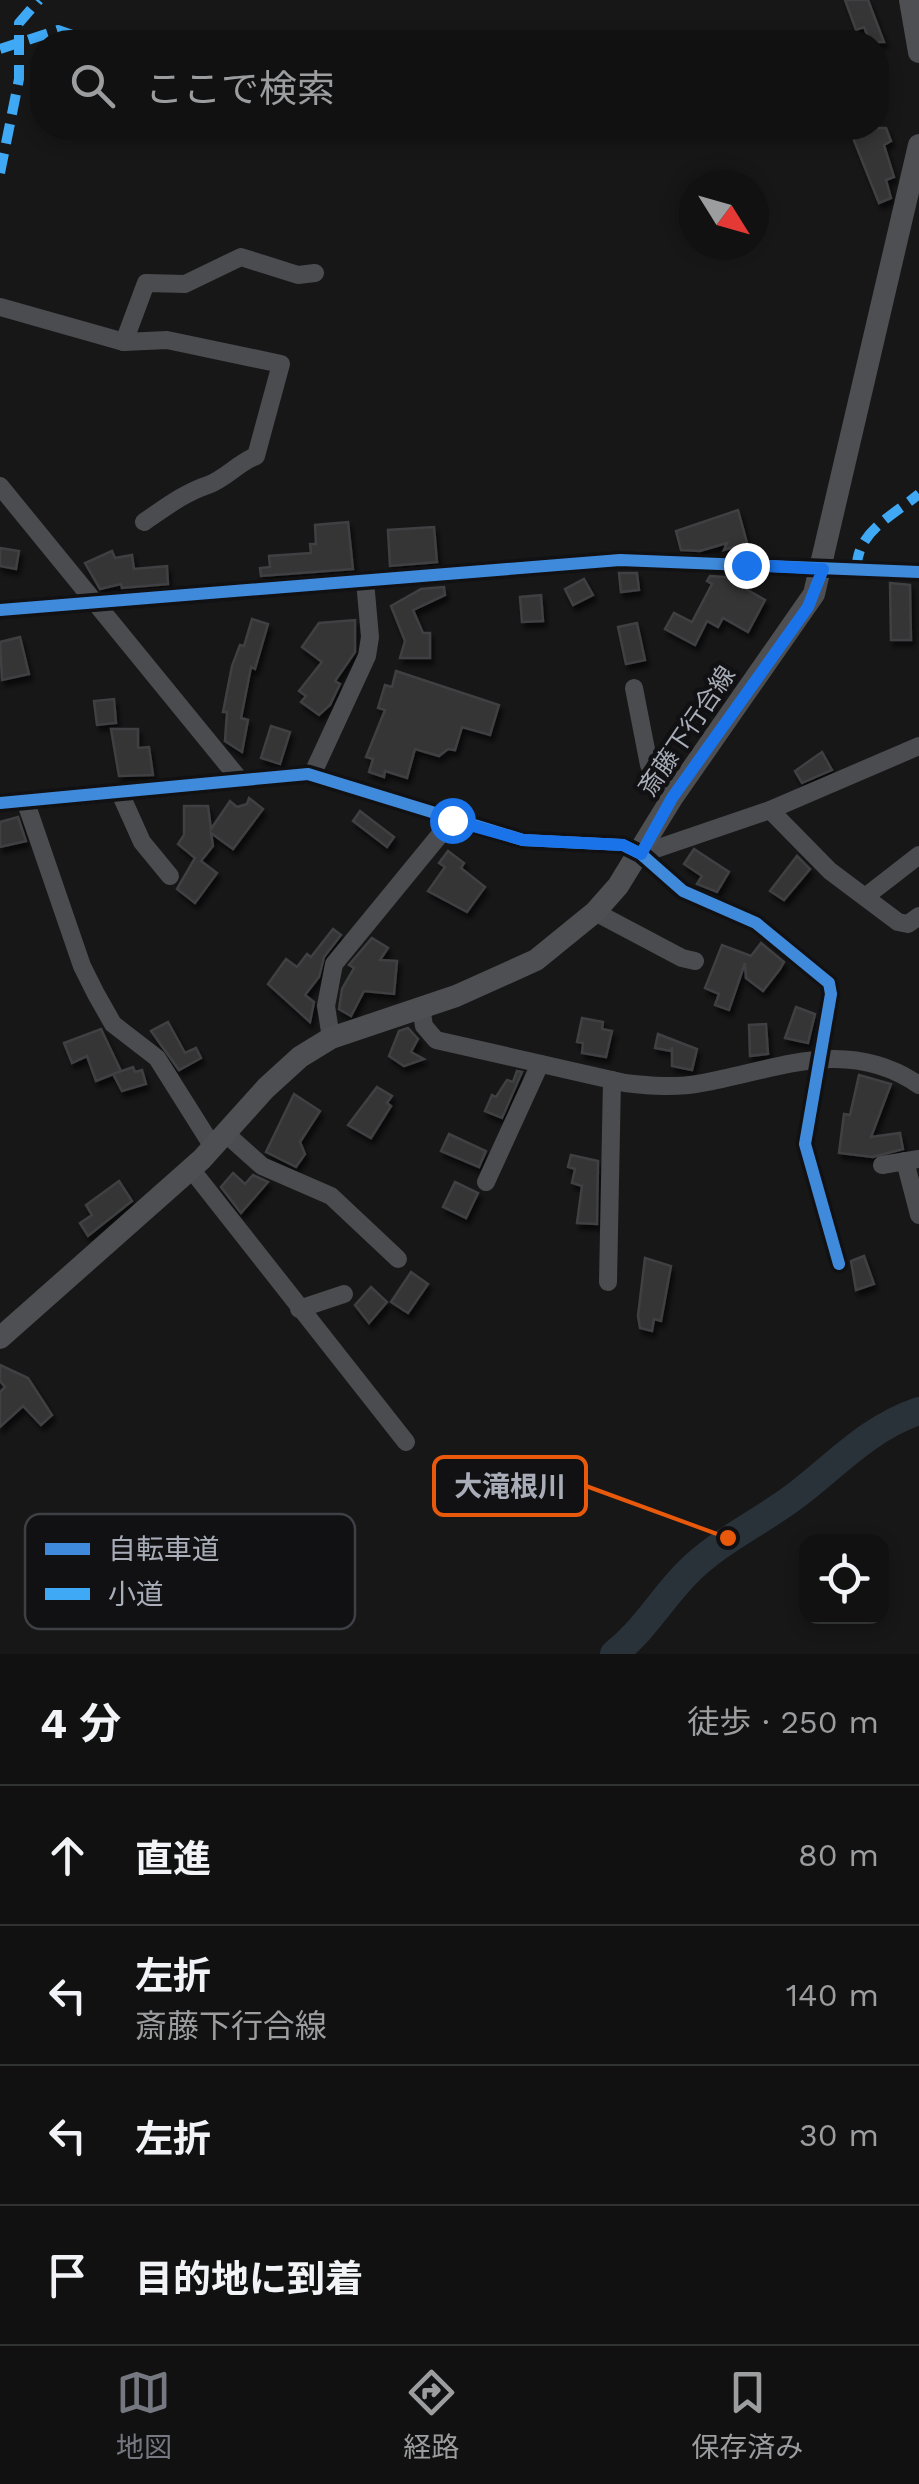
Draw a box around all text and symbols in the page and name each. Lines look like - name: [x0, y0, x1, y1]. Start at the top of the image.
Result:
- search box: [30, 30, 889, 140]
- icon: search: [65, 58, 120, 113]
- text: ここで検索: [145, 67, 335, 111]
- north arrow: [679, 170, 769, 260]
- route end: [724, 543, 770, 589]
- street label: 斎藤下行合線: [633, 661, 741, 801]
- route start: [430, 798, 476, 844]
- callout: 大滝根川: [434, 1457, 586, 1515]
- text: 大滝根川: [454, 1470, 566, 1503]
- legend: [25, 1514, 355, 1629]
- text: 自転車道: [108, 1533, 220, 1566]
- map controls: [799, 1534, 889, 1624]
- button: locate: [799, 1534, 889, 1624]
- text: 小道: [108, 1578, 164, 1611]
- text: 4 分: [40, 1699, 121, 1748]
- text: 徒歩 · 250 m: [687, 1703, 879, 1741]
- icon: ahead: [40, 1828, 95, 1883]
- text: 80 m: [798, 1836, 879, 1874]
- text: 直進: [135, 1837, 211, 1881]
- text: 左折: [135, 1954, 211, 1998]
- icon: left: [40, 1968, 95, 2023]
- text: 140 m: [786, 1976, 879, 2014]
- text: 斎藤下行合線: [135, 2007, 327, 2045]
- icon: left: [40, 2108, 95, 2163]
- text: 30 m: [799, 2116, 879, 2154]
- text: 左折: [135, 2117, 211, 2161]
- icon: arrive: [40, 2248, 95, 2303]
- text: 目的地に到着: [135, 2257, 363, 2301]
- tab: 地図: [116, 2365, 172, 2465]
- tab: 経路: [403, 2365, 459, 2465]
- tab: 保存済み: [691, 2365, 803, 2465]

